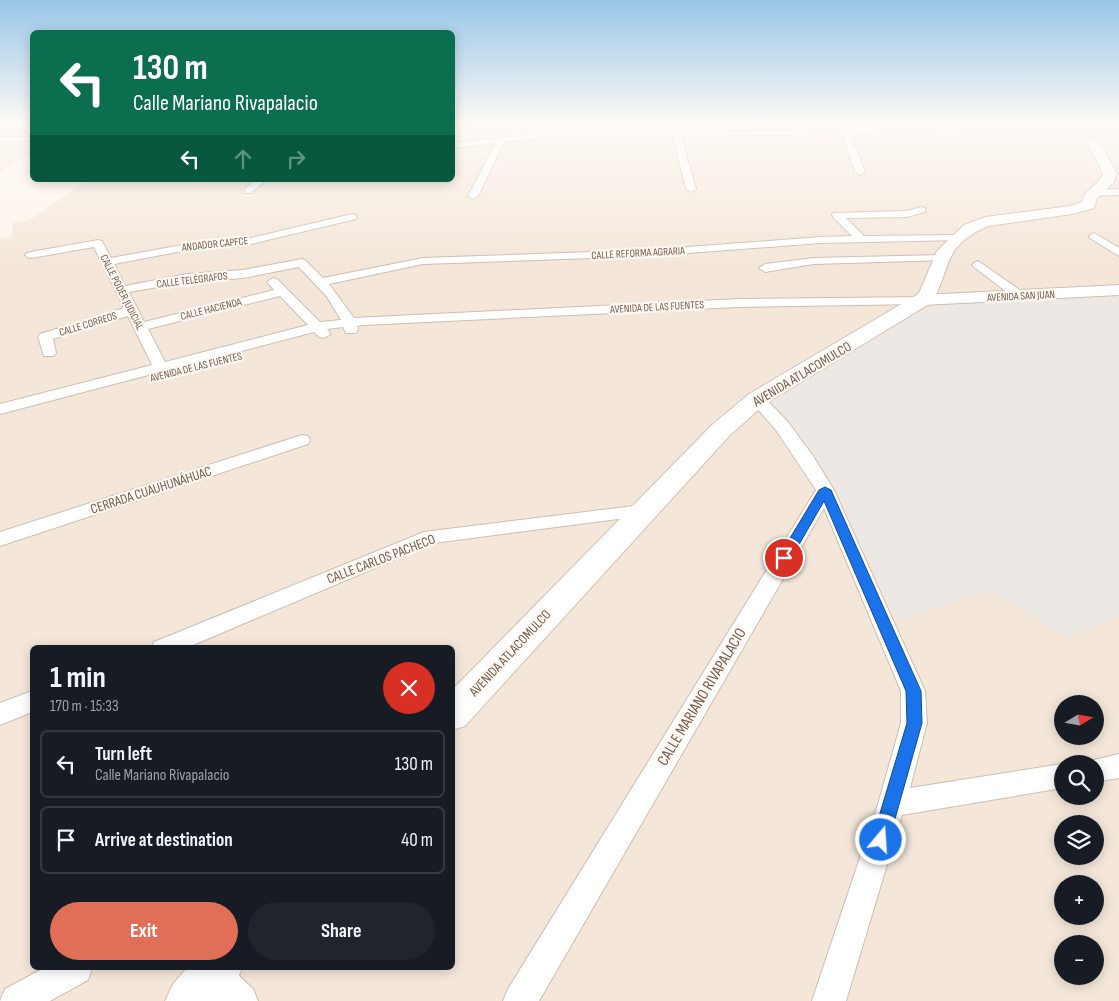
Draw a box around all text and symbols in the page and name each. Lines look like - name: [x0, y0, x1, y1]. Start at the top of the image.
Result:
- text: 130 m: [133, 47, 208, 90]
- icon: left: [50, 50, 115, 115]
- text: Calle Mariano Rivapalacio: [133, 90, 318, 117]
- icon: left: [176, 145, 204, 173]
- icon: ahead: [229, 145, 257, 173]
- icon: right: [282, 145, 310, 173]
- street label: ANDADOR CAPFCE: [180, 234, 249, 254]
- street label: CALLE REFORMA AGRARIA: [591, 244, 685, 262]
- street label: CALLE PODER JUDICIAL: [97, 252, 147, 332]
- street label: CALLE TELÉGRAFOS: [156, 269, 229, 291]
- street label: AVENIDA SAN JUAN: [986, 288, 1055, 304]
- street label: CALLE HACIENDA: [179, 295, 243, 323]
- street label: AVENIDA DE LAS FUENTES: [609, 298, 705, 316]
- street label: CALLE CORREOS: [58, 309, 119, 339]
- street label: AVENIDA ATLACOMULCO: [749, 338, 855, 411]
- street label: AVENIDA DE LAS FUENTES: [148, 349, 243, 385]
- street label: CERRADA CUAUHUNÁHUAC: [88, 462, 214, 518]
- street label: CALLE CARLOS PACHECO: [324, 530, 438, 588]
- pin: [763, 537, 805, 579]
- icon: arrive: [770, 544, 798, 572]
- street label: AVENIDA ATLACOMULCO: [465, 606, 555, 701]
- street label: CALLE MARIANO RIVAPALACIO: [653, 625, 751, 769]
- text: 1 min: [50, 660, 106, 696]
- button: close: [383, 662, 435, 714]
- north arrow: [1054, 695, 1104, 745]
- map controls: [1054, 695, 1104, 985]
- text: 170 m · 15:33: [50, 697, 119, 716]
- text: Turn left: [95, 743, 152, 766]
- icon: left: [52, 750, 80, 778]
- text: 130 m: [395, 753, 433, 776]
- button: search: [1054, 755, 1104, 805]
- text: Calle Mariano Rivapalacio: [95, 766, 229, 785]
- position arrow: [854, 813, 906, 865]
- button: layers: [1054, 815, 1104, 865]
- icon: arrive: [52, 826, 80, 854]
- text: Arrive at destination: [95, 829, 233, 852]
- text: 40 m: [401, 829, 433, 852]
- button: +: [1054, 875, 1104, 925]
- button: Exit: [50, 902, 238, 960]
- button: Share: [248, 902, 435, 960]
- button: −: [1054, 935, 1104, 985]

